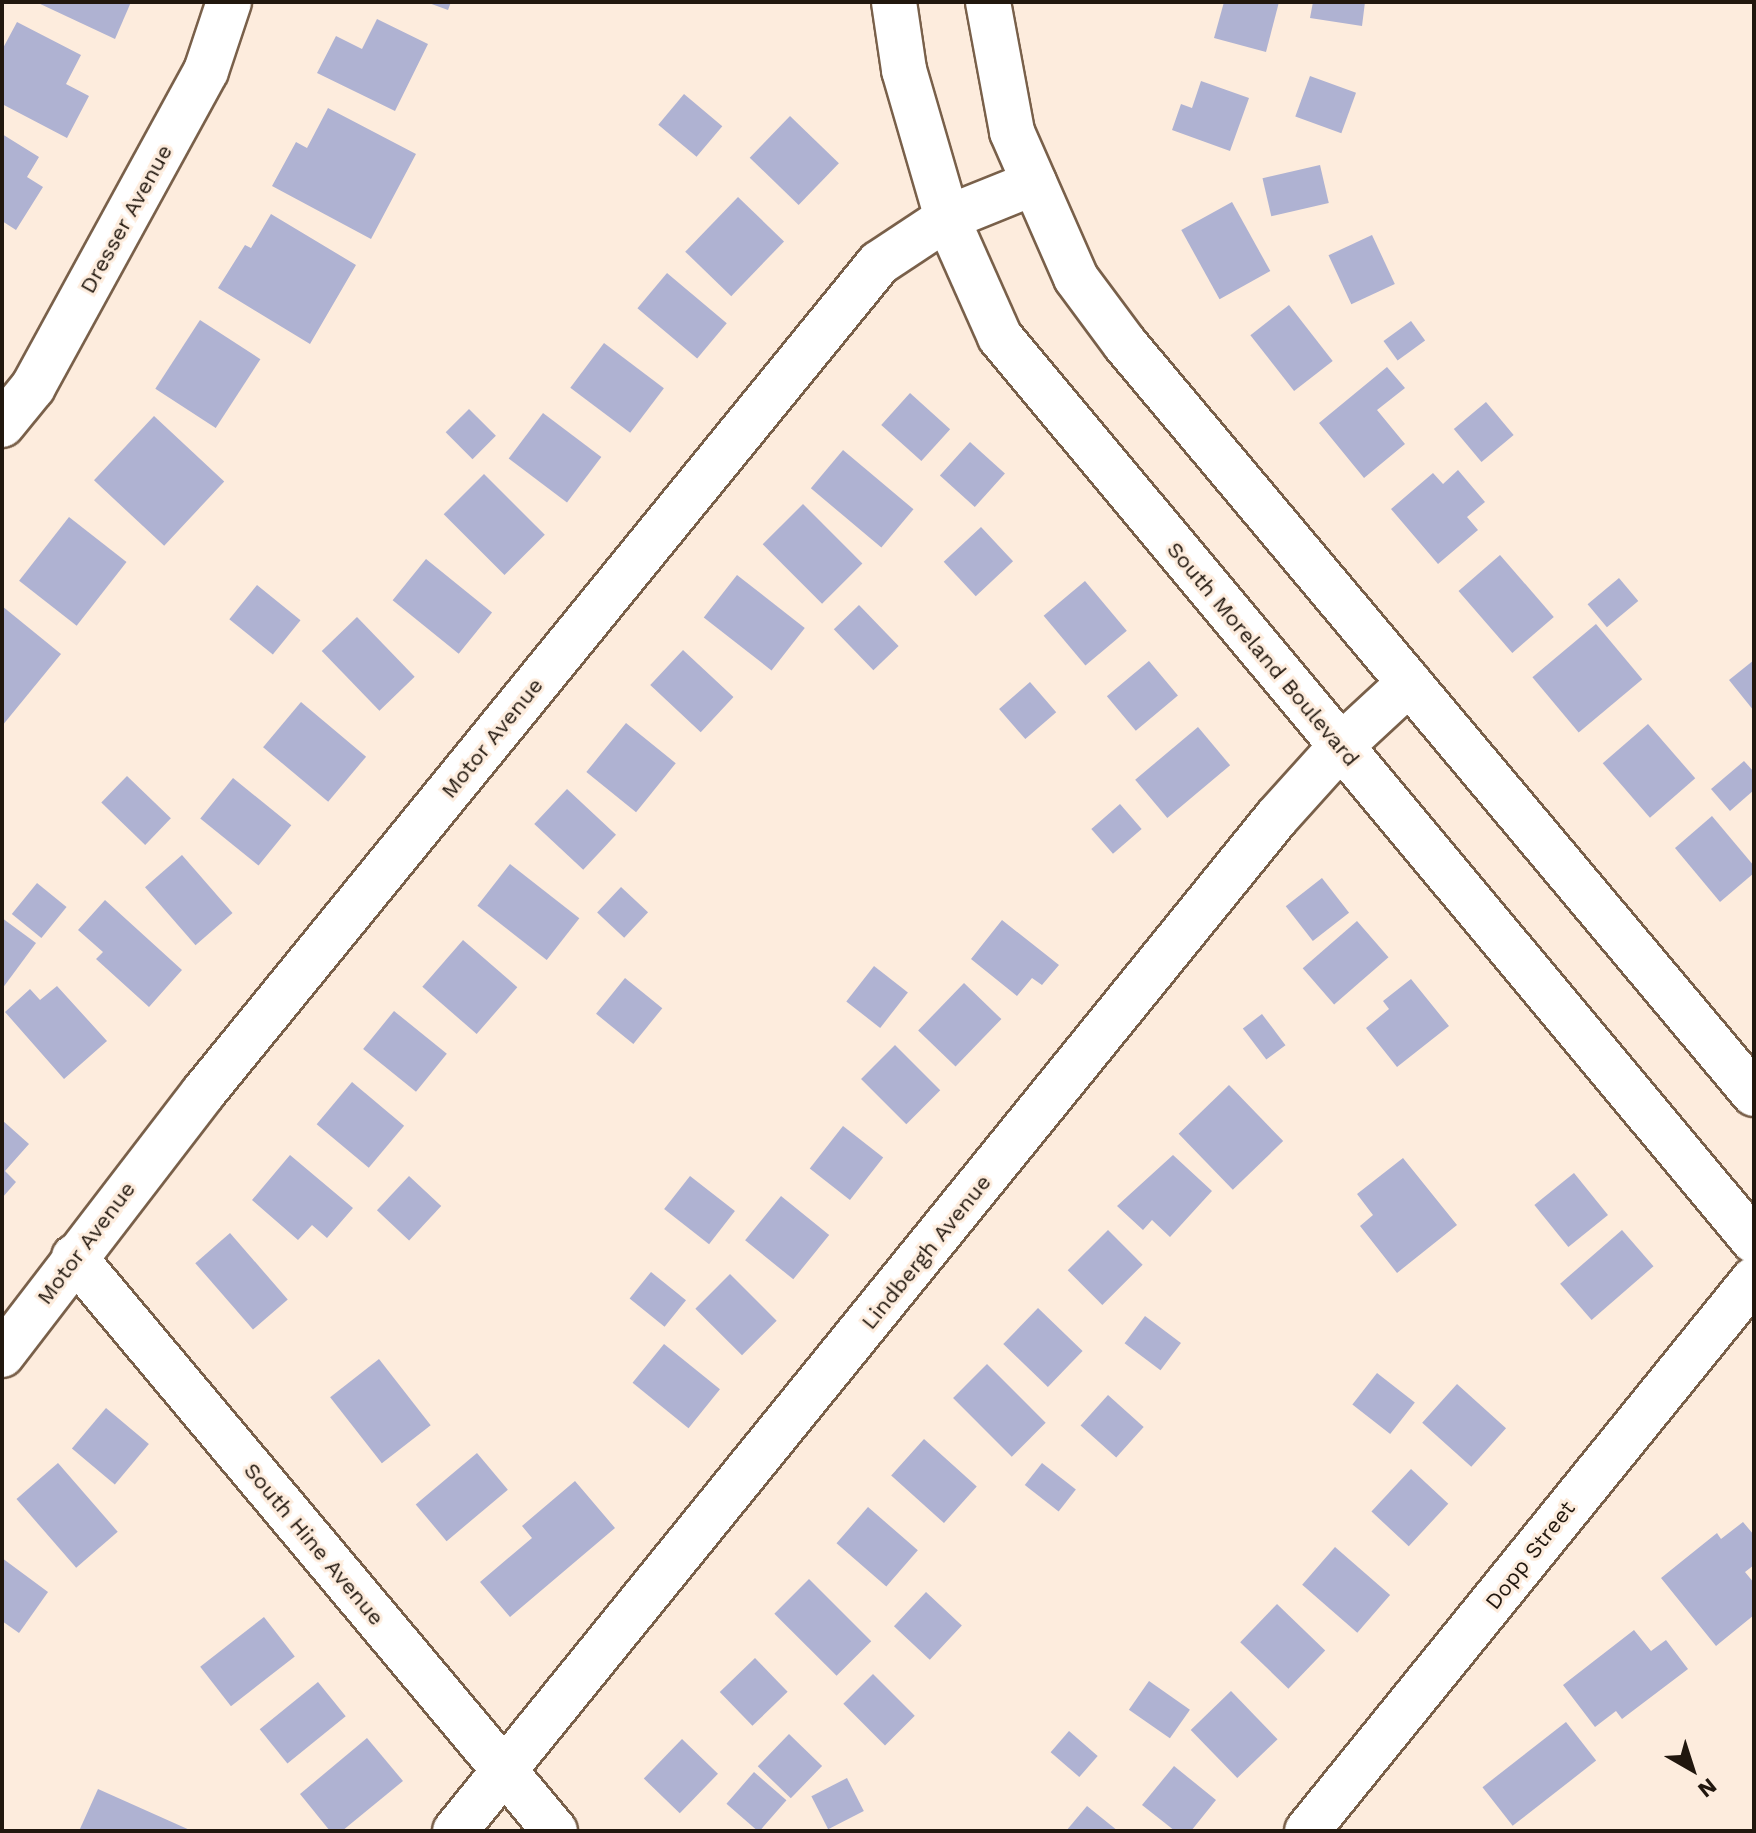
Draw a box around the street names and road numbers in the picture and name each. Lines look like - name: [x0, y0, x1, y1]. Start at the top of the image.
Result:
- street label: Dresser Avenue: [74, 139, 178, 299]
- street label: South Moreland Boulevard: [1161, 536, 1365, 772]
- street label: Motor Avenue: [435, 672, 549, 804]
- street label: Lindbergh Avenue: [855, 1169, 997, 1335]
- street label: Motor Avenue: [31, 1176, 141, 1310]
- street label: South Hine Avenue: [238, 1457, 390, 1631]
- street label: Dopp Street: [1479, 1496, 1581, 1614]

